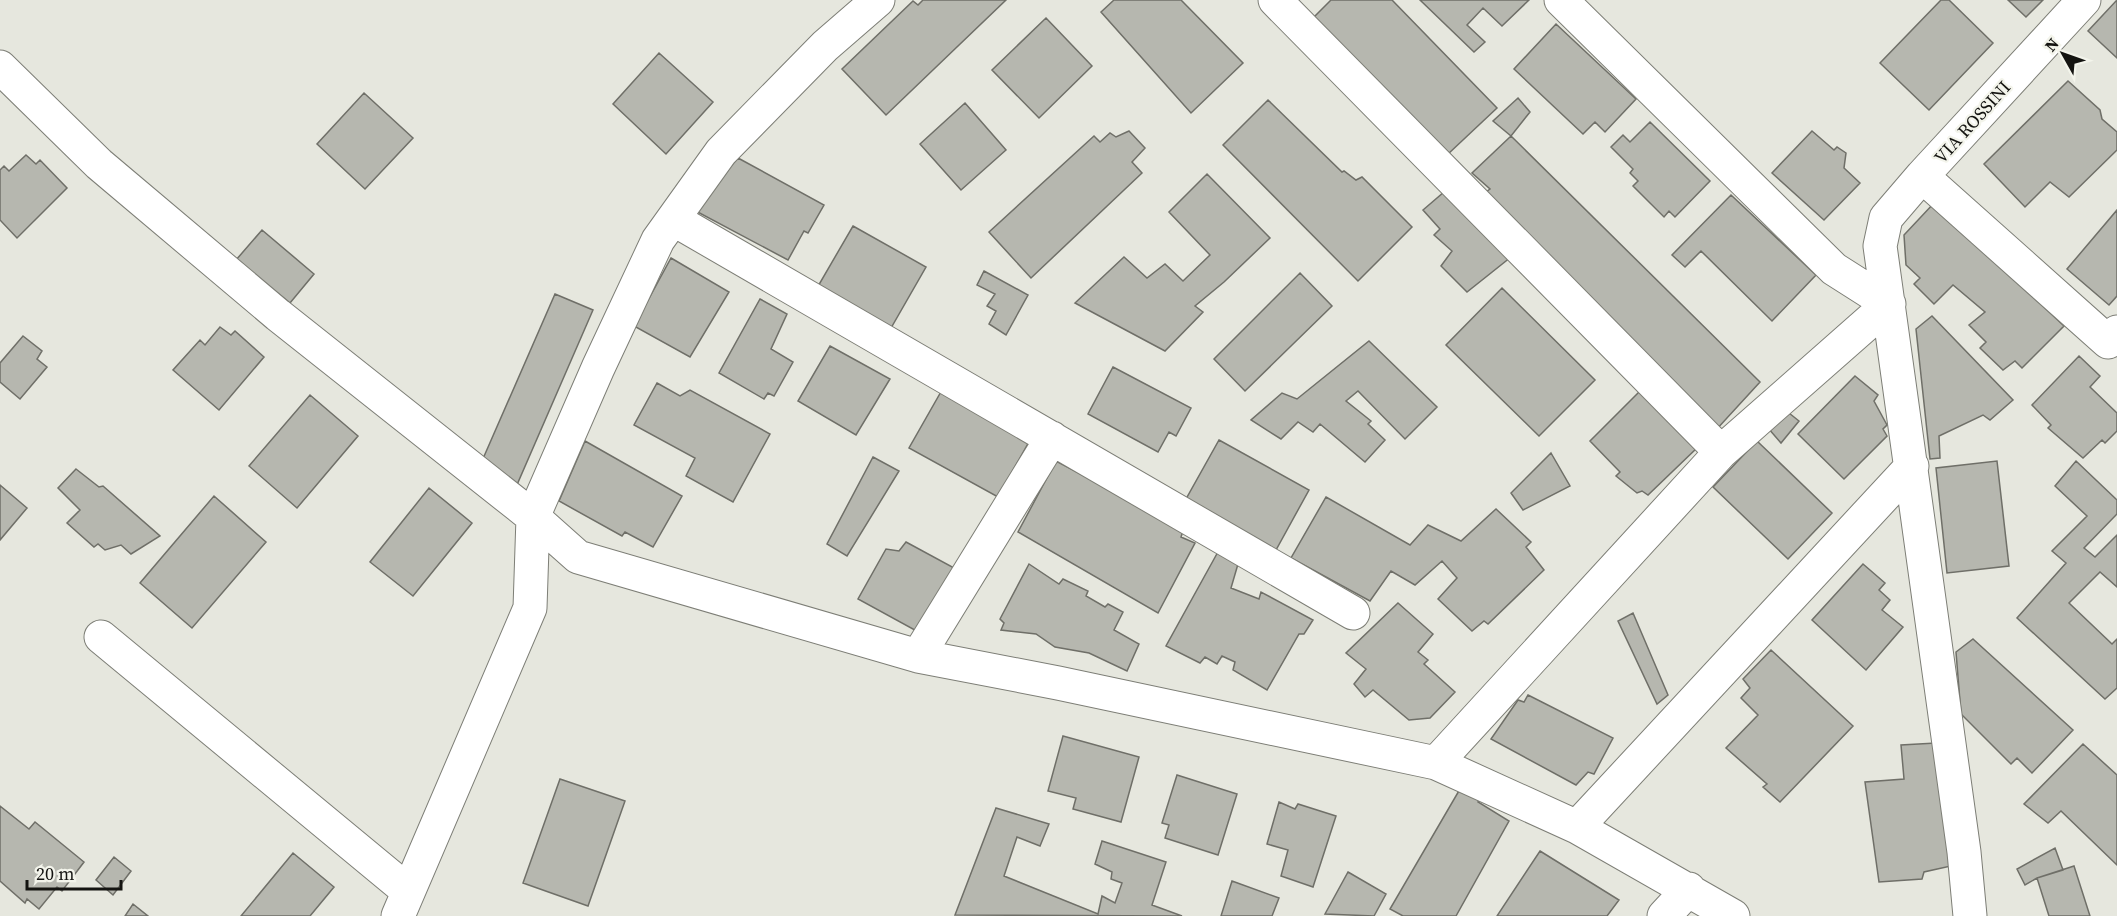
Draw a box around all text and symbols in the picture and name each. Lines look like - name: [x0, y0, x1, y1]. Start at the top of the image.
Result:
- north arrow: [2033, 24, 2093, 84]
- text: N: [2039, 33, 2064, 56]
- street label: VIA ROSSINI: [1928, 75, 2016, 169]
- scale bar: [27, 853, 122, 891]
- text: 20 m: [36, 861, 74, 886]

